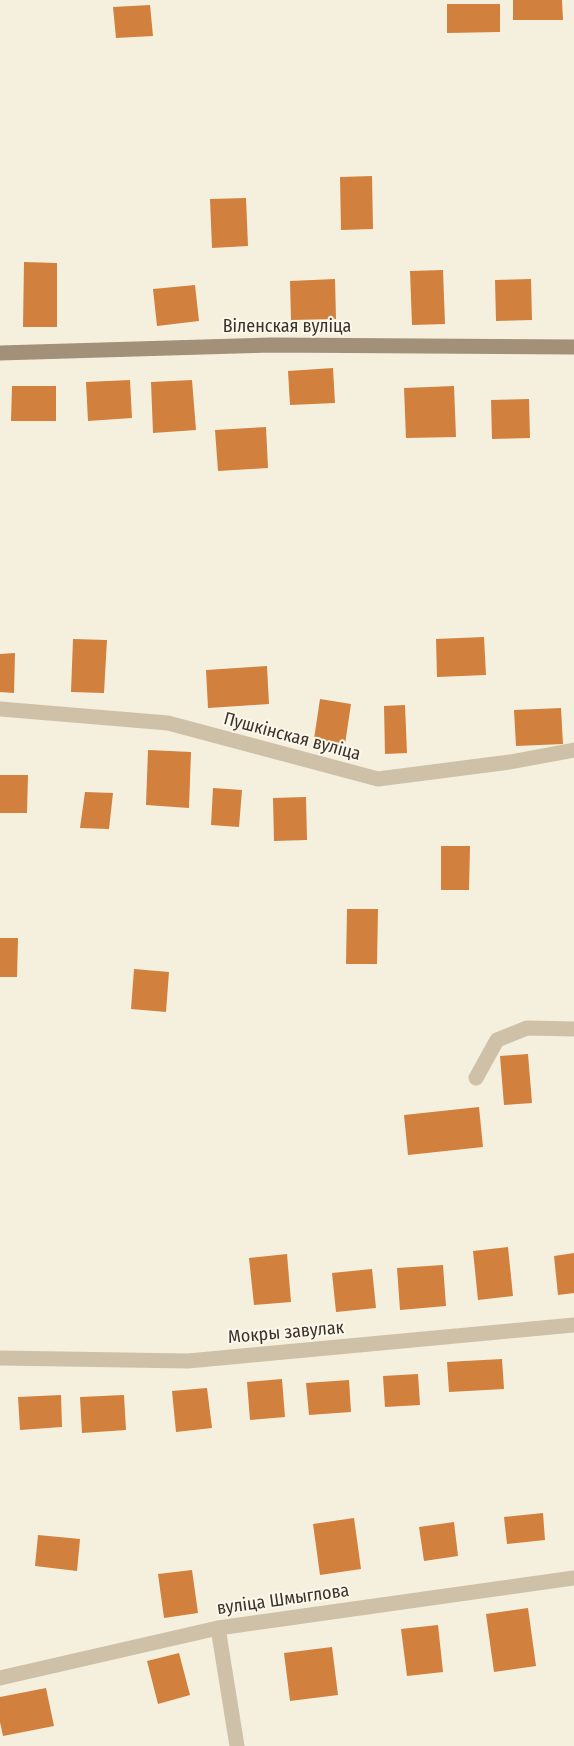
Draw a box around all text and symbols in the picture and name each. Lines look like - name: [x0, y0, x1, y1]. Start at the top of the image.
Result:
- street label: Віленская вуліца: [223, 316, 351, 338]
- street label: Пушкінская вуліца: [221, 708, 363, 766]
- street label: Мокры завулак: [227, 1317, 345, 1349]
- street label: вуліца Шмыглова: [216, 1580, 350, 1620]

